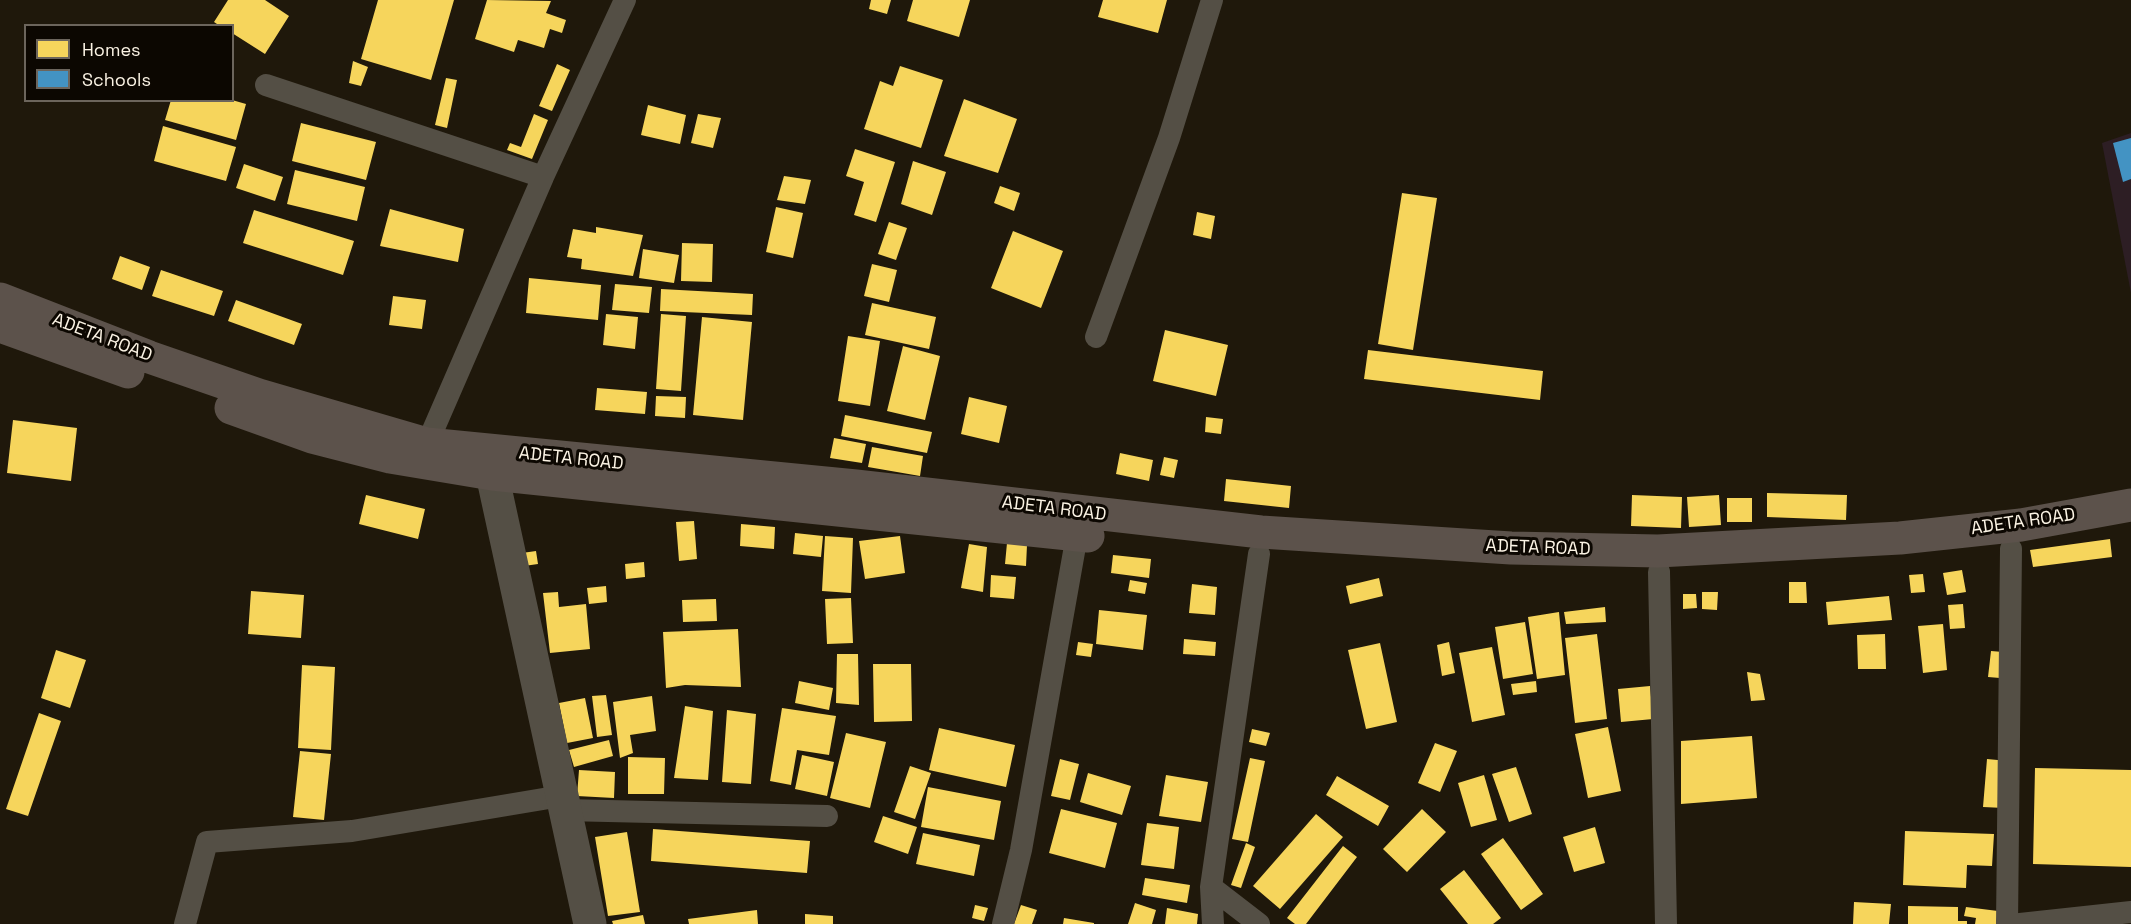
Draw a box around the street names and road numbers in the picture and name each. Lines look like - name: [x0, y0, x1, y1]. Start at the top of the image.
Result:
- street label: ADETA ROAD: [49, 309, 155, 367]
- street label: ADETA ROAD: [518, 443, 624, 475]
- street label: ADETA ROAD: [1001, 492, 1107, 526]
- street label: ADETA ROAD: [1969, 504, 2077, 540]
- street label: ADETA ROAD: [1485, 535, 1591, 561]

